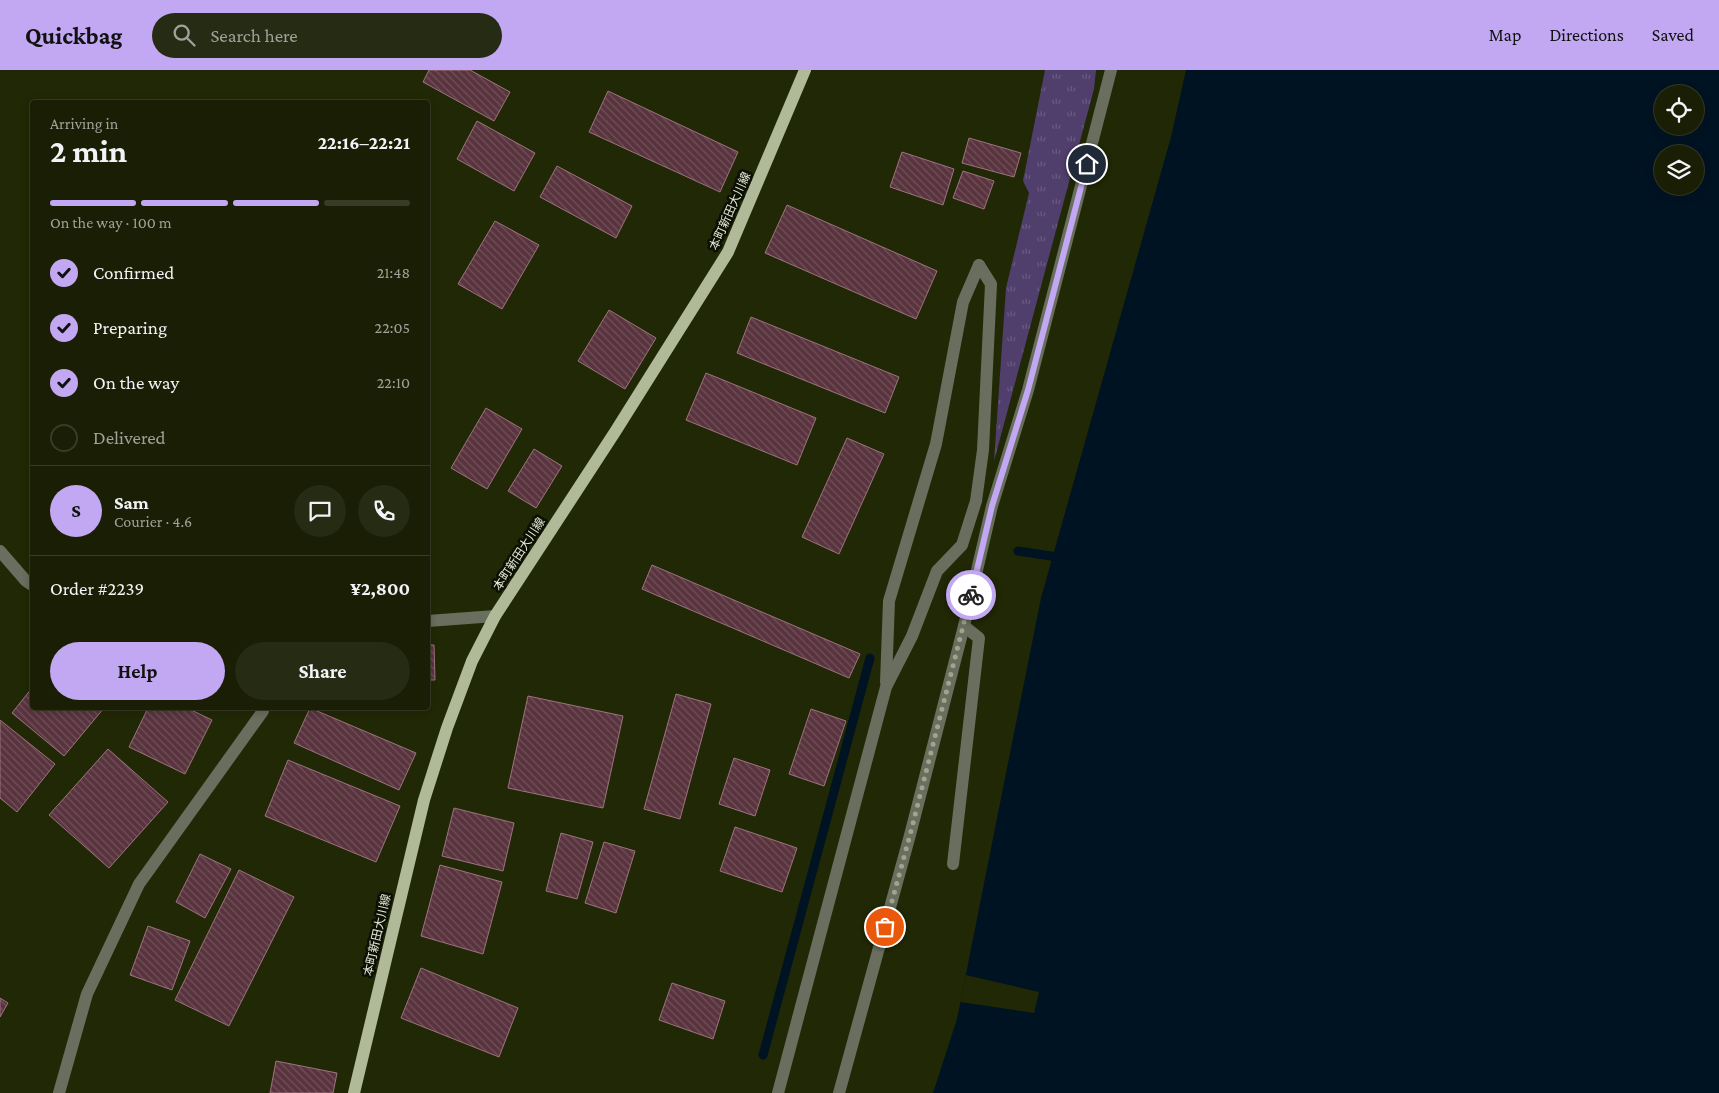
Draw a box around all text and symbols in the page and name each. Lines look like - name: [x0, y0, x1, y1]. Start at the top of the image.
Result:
- search box: [152, 13, 502, 58]
- icon: search: [170, 21, 198, 49]
- text: Quickbag: [25, 22, 122, 49]
- text: Search here: [210, 25, 298, 46]
- text: Map: [1489, 25, 1521, 45]
- text: Directions: [1549, 25, 1624, 45]
- text: Saved: [1652, 25, 1694, 45]
- map controls: [1654, 85, 1704, 195]
- button: locate: [1654, 85, 1704, 135]
- text: Arriving in: [50, 115, 118, 132]
- text: 22:16–22:21: [318, 132, 410, 153]
- text: 2 min: [50, 133, 127, 169]
- pin: [1066, 143, 1108, 185]
- button: layers: [1654, 145, 1704, 195]
- icon: home: [1073, 150, 1101, 178]
- street label: 本町新田大川線: [707, 170, 753, 252]
- text: On the way · 100 m: [50, 214, 172, 231]
- icon: check: [50, 259, 78, 287]
- text: Confirmed: [93, 262, 174, 283]
- text: 21:48: [377, 264, 410, 281]
- icon: check: [50, 314, 78, 342]
- text: Preparing: [93, 317, 167, 338]
- text: 22:05: [375, 319, 410, 336]
- icon: check: [50, 369, 78, 397]
- text: On the way: [93, 372, 179, 393]
- text: 22:10: [377, 374, 410, 391]
- text: Delivered: [93, 427, 166, 448]
- button: chat: [294, 485, 346, 537]
- button: phone: [358, 485, 410, 537]
- text: Sam: [114, 492, 149, 513]
- text: S: [71, 500, 81, 521]
- text: Courier · 4.6: [114, 513, 192, 530]
- street label: 本町新田大川線: [490, 515, 548, 593]
- courier: [946, 570, 996, 620]
- text: Order #2239: [50, 578, 144, 599]
- text: ¥2,800: [350, 578, 410, 599]
- icon: bike: [957, 581, 985, 609]
- button: Help: [50, 642, 225, 700]
- button: Share: [235, 642, 410, 700]
- street label: 本町新田大川線: [361, 892, 393, 978]
- pin: [864, 906, 906, 948]
- icon: bag: [871, 913, 899, 941]

